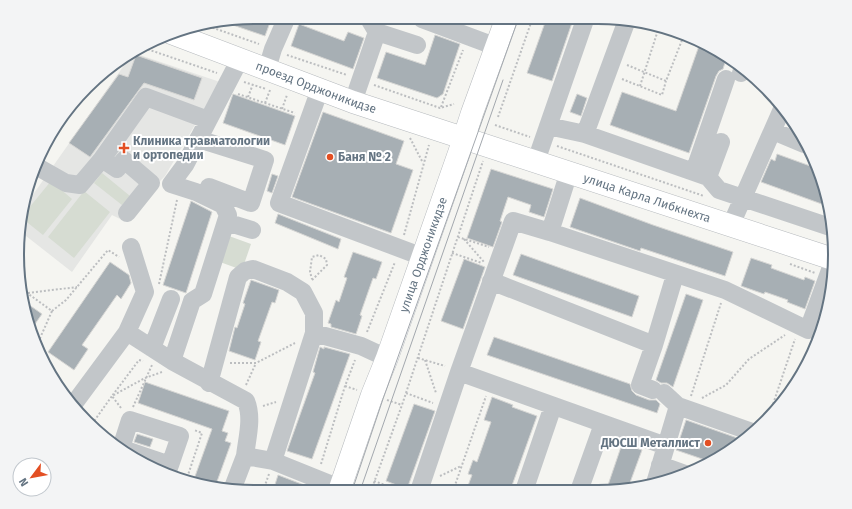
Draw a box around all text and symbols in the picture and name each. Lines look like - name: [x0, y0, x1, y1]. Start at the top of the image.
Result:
- street label: проезд Орджоникидзе: [254, 59, 378, 116]
- place label: Клиника травматологии и ортопедии: [133, 134, 270, 162]
- marker: Клиника травматологии и ортопедии: [118, 142, 130, 154]
- place label: Баня № 2: [338, 150, 391, 164]
- marker: Баня № 2: [325, 152, 335, 162]
- street label: улица Карла Либкнехта: [582, 171, 712, 225]
- street label: улица Орджоникидзе: [397, 195, 450, 314]
- place label: ДЮСШ Металлист: [600, 436, 700, 450]
- marker: ДЮСШ Металлист: [703, 438, 713, 448]
- north arrow: [12, 457, 52, 497]
- text: N: [16, 475, 31, 489]

